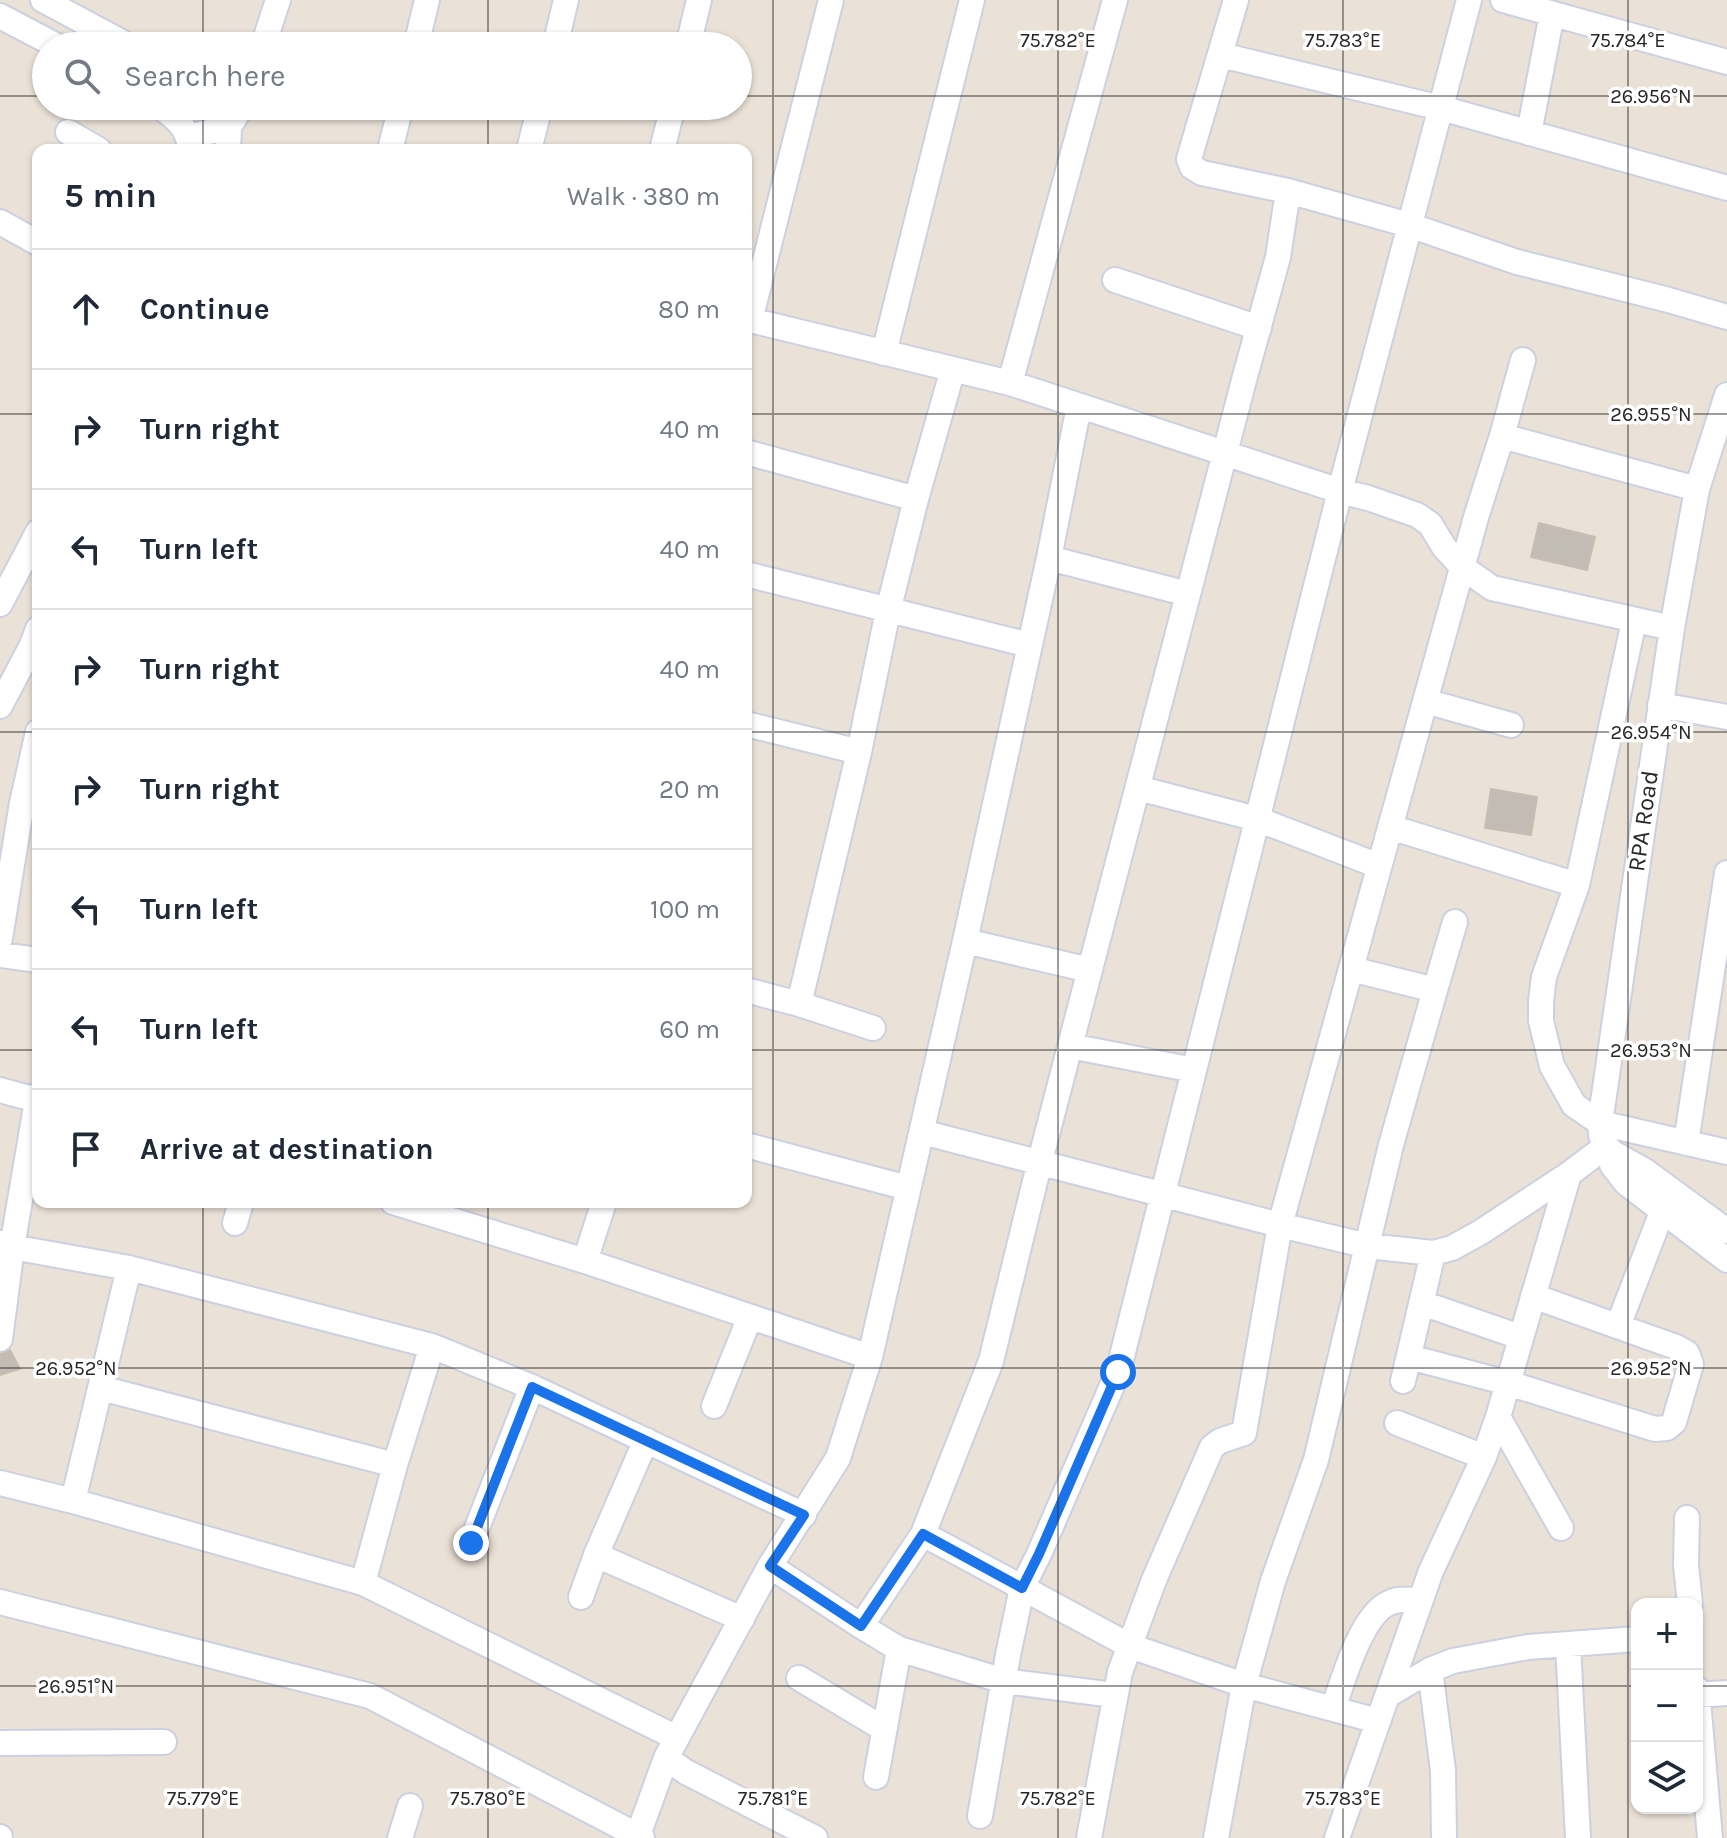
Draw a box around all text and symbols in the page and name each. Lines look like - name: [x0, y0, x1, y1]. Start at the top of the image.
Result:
- text: 75.782°E: [1020, 29, 1096, 52]
- text: 75.783°E: [1305, 29, 1381, 52]
- text: 75.784°E: [1590, 29, 1666, 52]
- search box: [32, 32, 752, 120]
- icon: search: [60, 54, 104, 98]
- text: Search here: [124, 58, 285, 94]
- text: 26.956°N: [1610, 85, 1692, 108]
- text: 5 min: [64, 176, 157, 216]
- text: Walk · 380 m: [567, 181, 720, 212]
- icon: ahead: [64, 287, 108, 331]
- text: Continue: [140, 291, 270, 327]
- text: 80 m: [658, 294, 720, 325]
- text: 26.955°N: [1610, 403, 1692, 426]
- icon: right: [64, 407, 108, 451]
- text: Turn right: [140, 411, 280, 447]
- text: 40 m: [660, 414, 720, 445]
- icon: left: [64, 527, 108, 571]
- text: Turn left: [140, 531, 258, 567]
- text: 40 m: [660, 534, 720, 565]
- icon: right: [64, 647, 108, 691]
- text: Turn right: [140, 651, 280, 687]
- text: 40 m: [660, 654, 720, 685]
- text: 26.954°N: [1610, 721, 1692, 744]
- icon: right: [64, 767, 108, 811]
- street label: RPA Road: [1622, 769, 1664, 873]
- text: Turn right: [140, 771, 280, 807]
- text: 20 m: [659, 774, 720, 805]
- icon: left: [64, 887, 108, 931]
- text: Turn left: [140, 891, 258, 927]
- text: 100 m: [650, 894, 720, 925]
- icon: left: [64, 1007, 108, 1051]
- text: Turn left: [140, 1011, 258, 1047]
- text: 60 m: [659, 1014, 720, 1045]
- text: 26.953°N: [1610, 1039, 1692, 1062]
- icon: arrive: [64, 1127, 108, 1171]
- text: Arrive at destination: [140, 1131, 434, 1167]
- route start: [1100, 1354, 1136, 1390]
- text: 26.952°N: [35, 1357, 117, 1380]
- text: 26.952°N: [1610, 1357, 1692, 1380]
- route end: [453, 1525, 489, 1561]
- map controls: [1631, 1598, 1703, 1814]
- button: +: [1631, 1598, 1703, 1670]
- button: −: [1631, 1670, 1703, 1742]
- text: 26.951°N: [38, 1675, 114, 1698]
- button: layers: [1631, 1742, 1703, 1814]
- text: 75.779°E: [167, 1787, 239, 1810]
- text: 75.780°E: [450, 1787, 526, 1810]
- text: 75.781°E: [738, 1787, 808, 1810]
- text: 75.782°E: [1020, 1787, 1096, 1810]
- text: 75.783°E: [1305, 1787, 1381, 1810]

